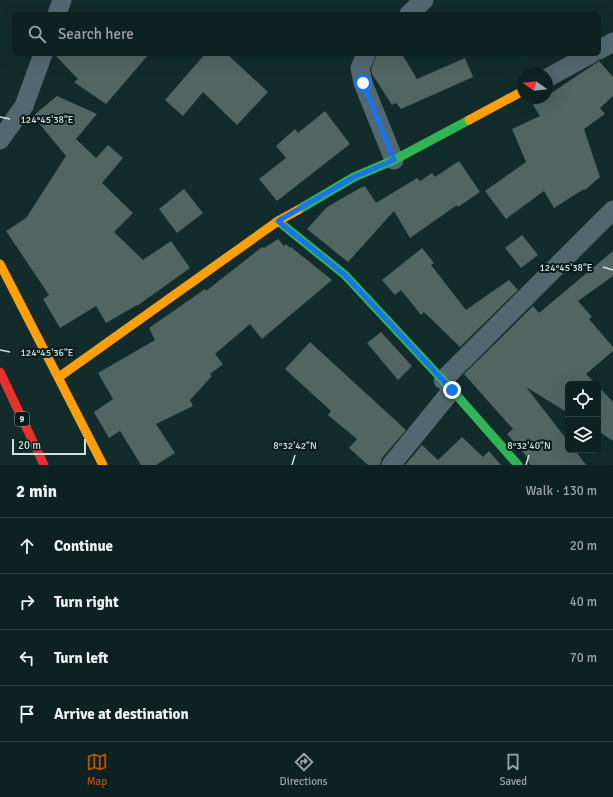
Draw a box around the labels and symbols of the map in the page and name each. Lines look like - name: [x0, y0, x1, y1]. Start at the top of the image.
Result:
- north arrow: [517, 68, 553, 104]
- route start: [354, 74, 372, 92]
- text: 124°45'38"E: [20, 114, 74, 126]
- text: 124°45'38"E: [539, 262, 593, 274]
- text: 124°45'36"E: [20, 347, 74, 359]
- route end: [443, 381, 461, 399]
- road number: 9: [15, 412, 29, 426]
- scale bar: [12, 437, 86, 456]
- text: 8°32'42"N: [273, 440, 317, 452]
- text: 8°32'40"N: [507, 440, 551, 452]

